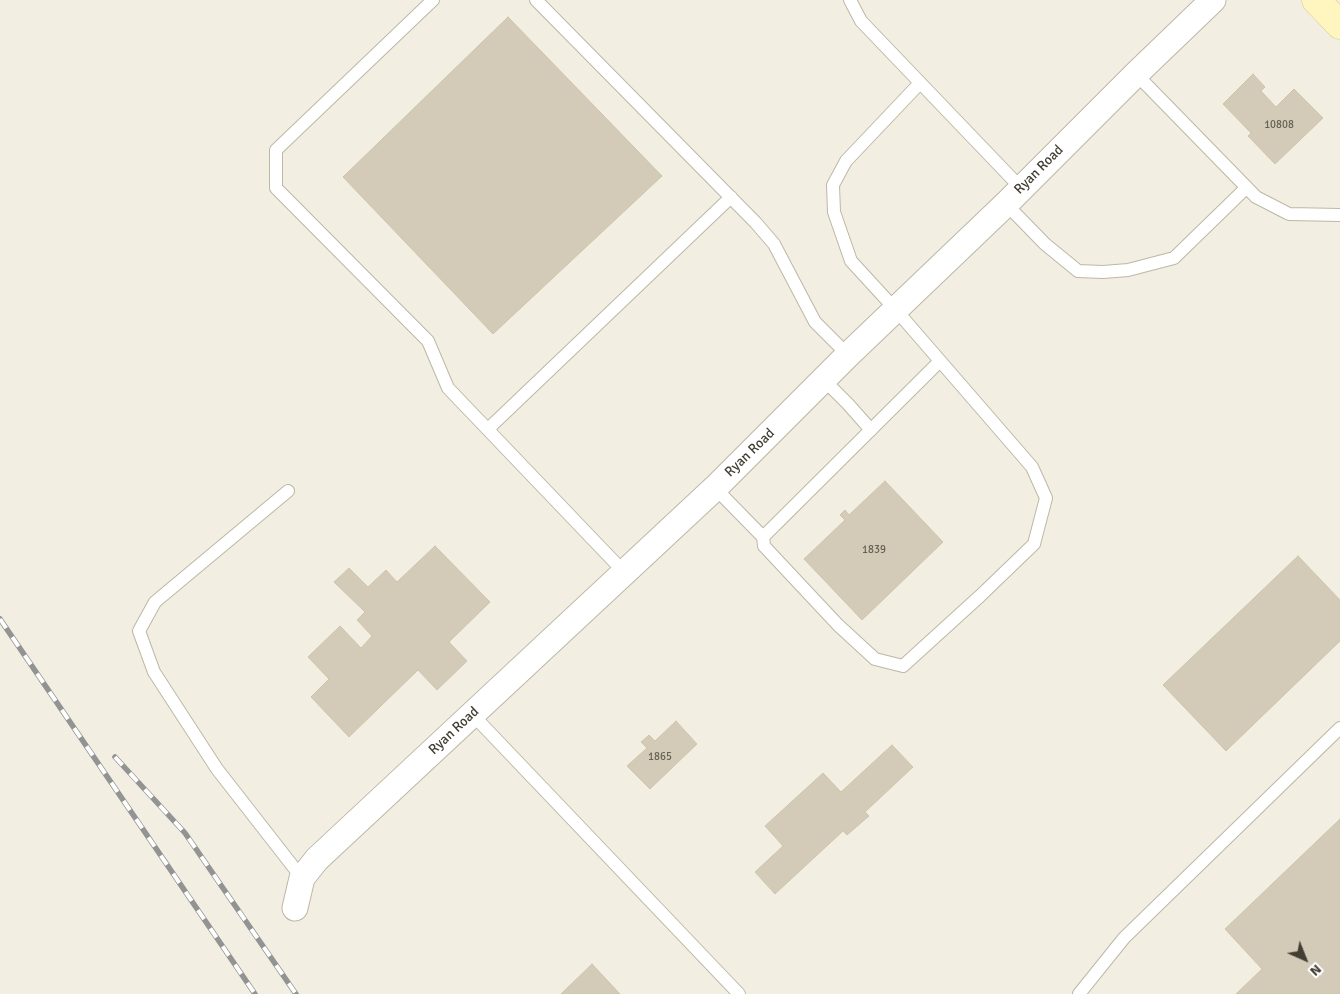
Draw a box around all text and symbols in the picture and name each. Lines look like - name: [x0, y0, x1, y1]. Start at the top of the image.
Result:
- house number: 10808: [1264, 118, 1294, 132]
- street label: Ryan Road: [1011, 142, 1067, 198]
- street label: Ryan Road: [722, 425, 778, 481]
- house number: 1839: [862, 543, 886, 557]
- street label: Ryan Road: [425, 704, 483, 758]
- house number: 1865: [648, 750, 672, 764]
- north arrow: [1280, 934, 1330, 984]
- text: N: [1306, 961, 1325, 980]

